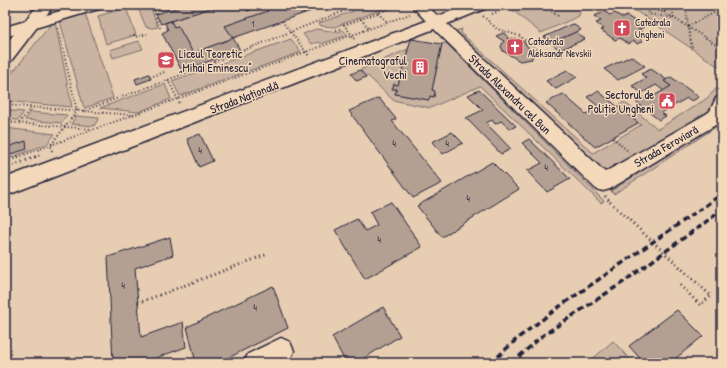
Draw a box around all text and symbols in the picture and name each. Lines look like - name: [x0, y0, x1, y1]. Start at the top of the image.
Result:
- place label: Catedrala Ungheni: [635, 16, 670, 41]
- house number: 1: [251, 18, 255, 30]
- church icon: Catedrala Ungheni: [612, 18, 632, 38]
- place label: Catedrala Aleksandr Nevskii: [528, 35, 592, 60]
- church icon: Catedrala Aleksandr Nevskii: [505, 37, 525, 57]
- place label: Liceul Teoretic „Mihai Eminescu”: [179, 45, 252, 76]
- school or university icon: Liceul Teoretic „Mihai Eminescu”: [156, 50, 176, 70]
- street label: Strada Alexandru cel Bun: [465, 50, 555, 138]
- place label: Cinematograful Vechi: [339, 52, 408, 83]
- building icon: Cinematograful Vechi: [410, 57, 430, 77]
- street label: Strada Națională: [207, 76, 281, 118]
- place label: Sectorul de Poliție Ungheni: [588, 86, 654, 117]
- public building icon: Sectorul de Poliție Ungheni: [657, 91, 677, 111]
- street label: Strada Feroviară: [631, 121, 701, 171]
- house number: 4: [392, 137, 396, 150]
- house number: 4: [445, 137, 449, 150]
- house number: 4: [198, 144, 202, 157]
- house number: 4: [544, 161, 548, 174]
- house number: 4: [466, 192, 470, 205]
- house number: 4: [377, 233, 381, 246]
- house number: 4: [121, 279, 125, 292]
- house number: 4: [253, 301, 257, 314]

